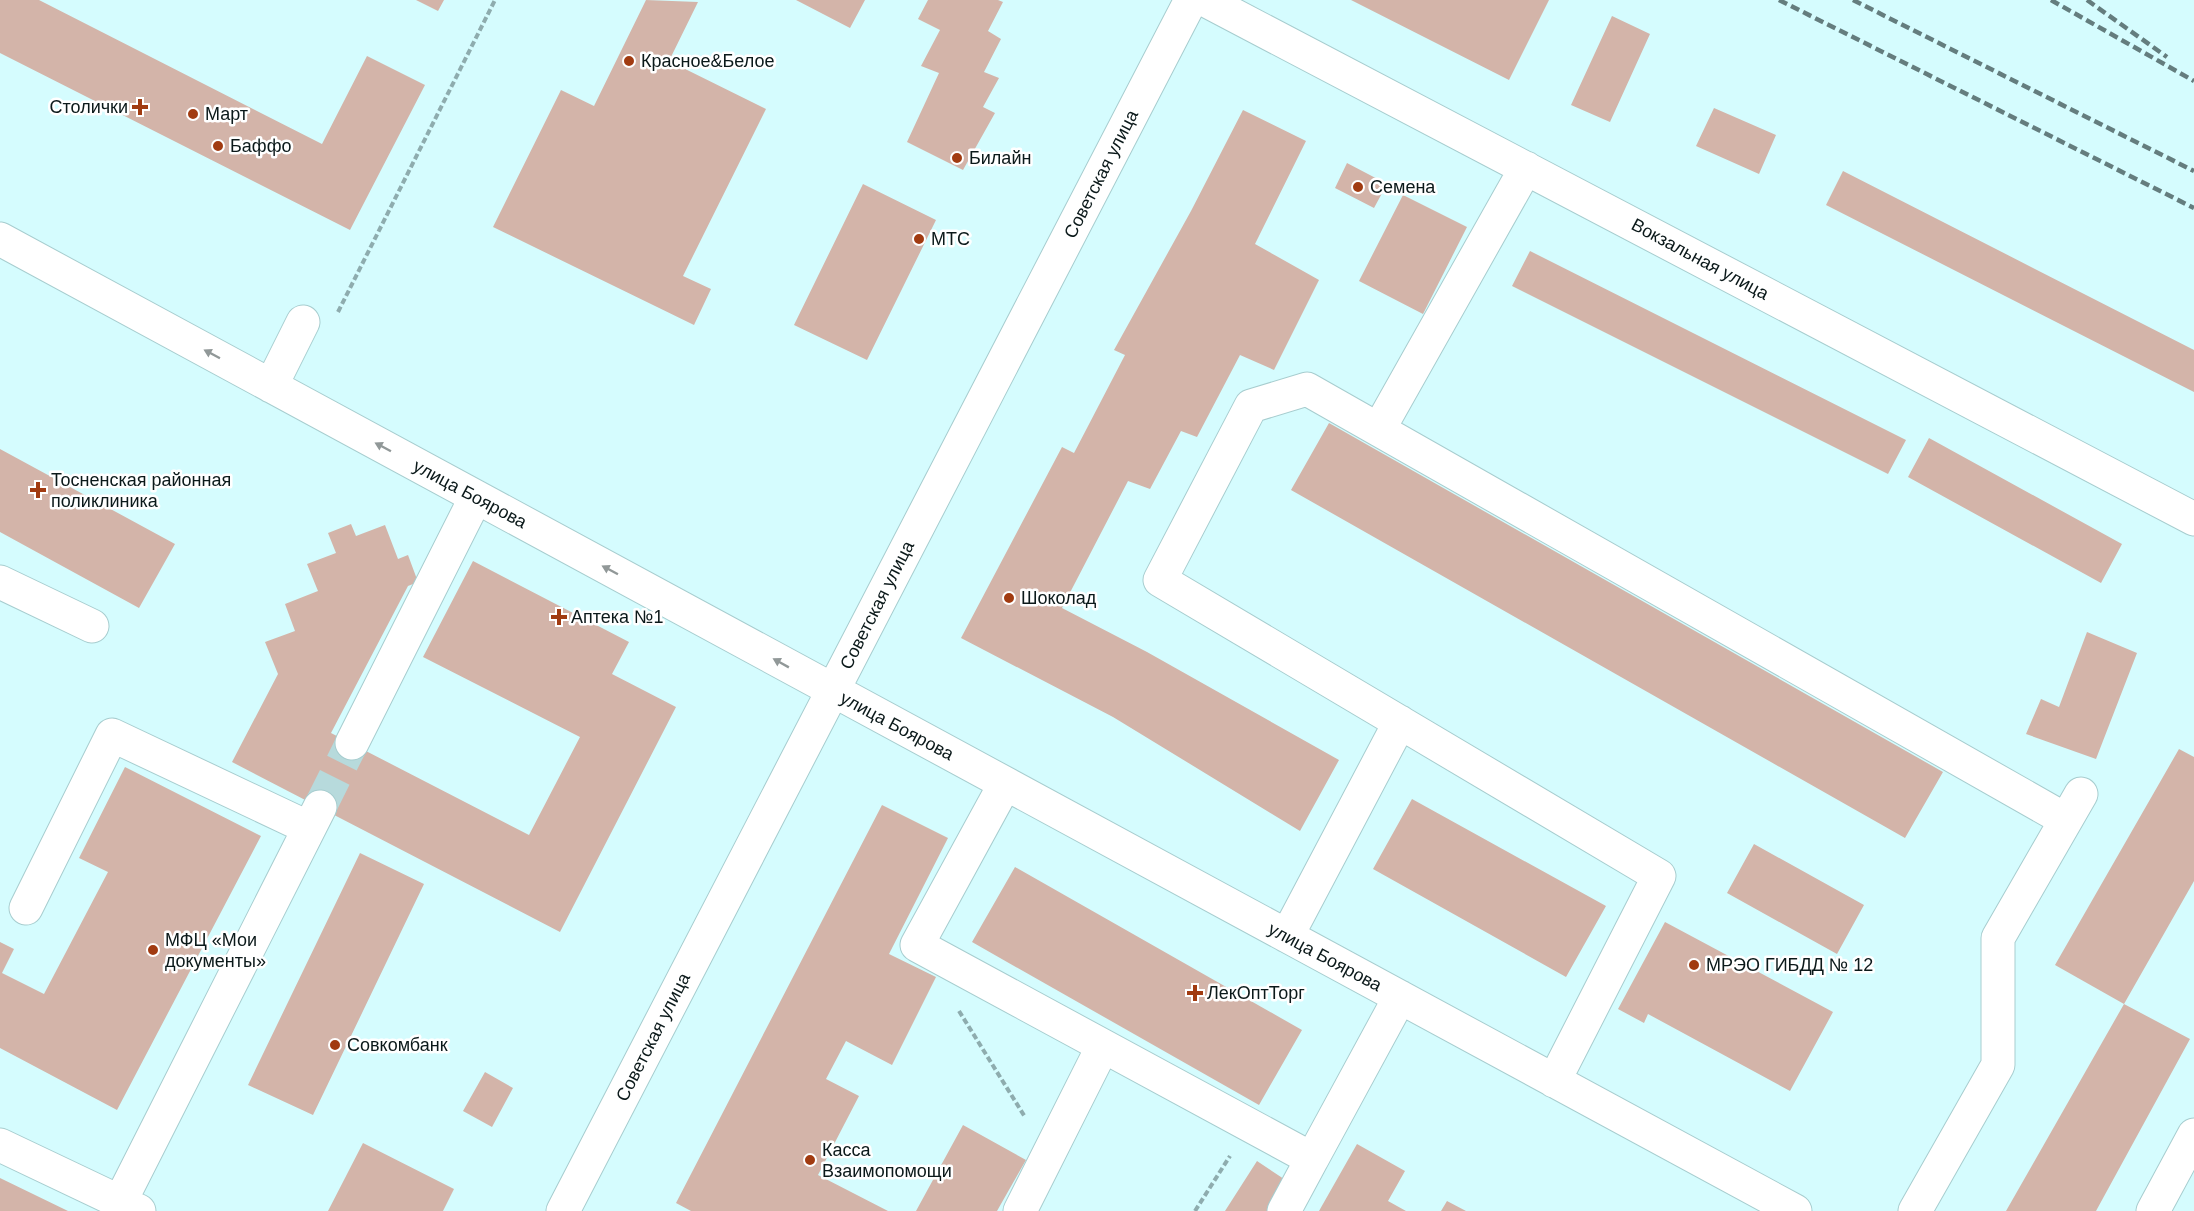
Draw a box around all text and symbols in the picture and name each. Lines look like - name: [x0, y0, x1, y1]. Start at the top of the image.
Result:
- place label: Красное&Белое: [641, 51, 774, 71]
- marker: Красное&Белое: [622, 54, 636, 68]
- place label: Столички: [49, 97, 128, 117]
- marker: Столички: [133, 100, 147, 114]
- place label: Март: [205, 104, 248, 124]
- street label: Советская улица: [1060, 106, 1142, 242]
- marker: Март: [186, 107, 200, 121]
- place label: Баффо: [230, 136, 291, 156]
- marker: Баффо: [211, 139, 225, 153]
- place label: Билайн: [969, 148, 1031, 168]
- marker: Билайн: [950, 151, 964, 165]
- place label: Семена: [1370, 177, 1436, 197]
- marker: Семена: [1351, 180, 1365, 194]
- street label: Вокзальная улица: [1628, 214, 1773, 304]
- place label: МТС: [931, 229, 970, 249]
- marker: МТС: [912, 232, 926, 246]
- one-way arrow: [203, 349, 220, 359]
- one-way arrow: [374, 442, 391, 452]
- street label: улица Боярова: [410, 456, 531, 533]
- place label: Тосненская районная поликлиника: [51, 470, 231, 511]
- marker: Тосненская районная поликлиника: [29, 481, 47, 499]
- street label: Советская улица: [836, 537, 918, 673]
- one-way arrow: [601, 565, 618, 575]
- place label: Шоколад: [1021, 588, 1097, 608]
- marker: Шоколад: [1002, 591, 1016, 605]
- place label: Аптека №1: [571, 607, 663, 627]
- marker: Аптека №1: [552, 610, 566, 624]
- one-way arrow: [772, 658, 789, 668]
- street label: улица Боярова: [837, 688, 958, 765]
- street label: улица Боярова: [1265, 919, 1386, 996]
- place label: МФЦ «Мои документы»: [165, 930, 266, 971]
- marker: МФЦ «Мои документы»: [146, 943, 160, 957]
- place label: МРЭО ГИБДД № 12: [1706, 955, 1873, 975]
- marker: МРЭО ГИБДД № 12: [1687, 958, 1701, 972]
- street label: Советская улица: [612, 969, 694, 1105]
- place label: ЛекОптТорг: [1207, 983, 1305, 1003]
- marker: ЛекОптТорг: [1188, 986, 1202, 1000]
- place label: Совкомбанк: [347, 1035, 448, 1055]
- marker: Совкомбанк: [328, 1038, 342, 1052]
- place label: Касса Взаимопомощи: [822, 1140, 952, 1181]
- marker: Касса Взаимопомощи: [803, 1153, 817, 1167]

